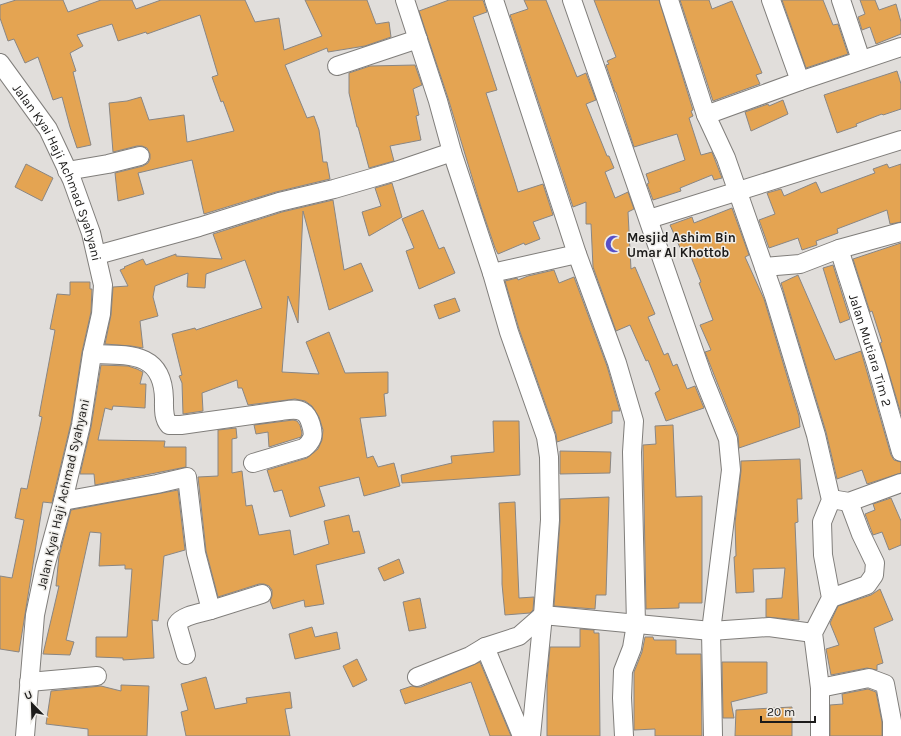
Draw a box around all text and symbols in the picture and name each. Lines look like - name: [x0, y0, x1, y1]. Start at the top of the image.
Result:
- street label: Jalan Kyai Haji Achmad Syahyani: [10, 81, 105, 262]
- place label: Mesjid Ashim Bin Umar Al Khottob: [627, 230, 736, 260]
- mosque icon: Mesjid Ashim Bin Umar Al Khottob: [604, 234, 624, 254]
- street label: Jalan Mutiara Tim 2: [846, 292, 895, 408]
- street label: Jalan Kyai Haji Achmad Syahyani: [34, 397, 92, 591]
- north arrow: [12, 684, 52, 724]
- text: U: [22, 688, 34, 703]
- scale bar: [761, 698, 815, 724]
- text: 20 m: [767, 705, 795, 719]

